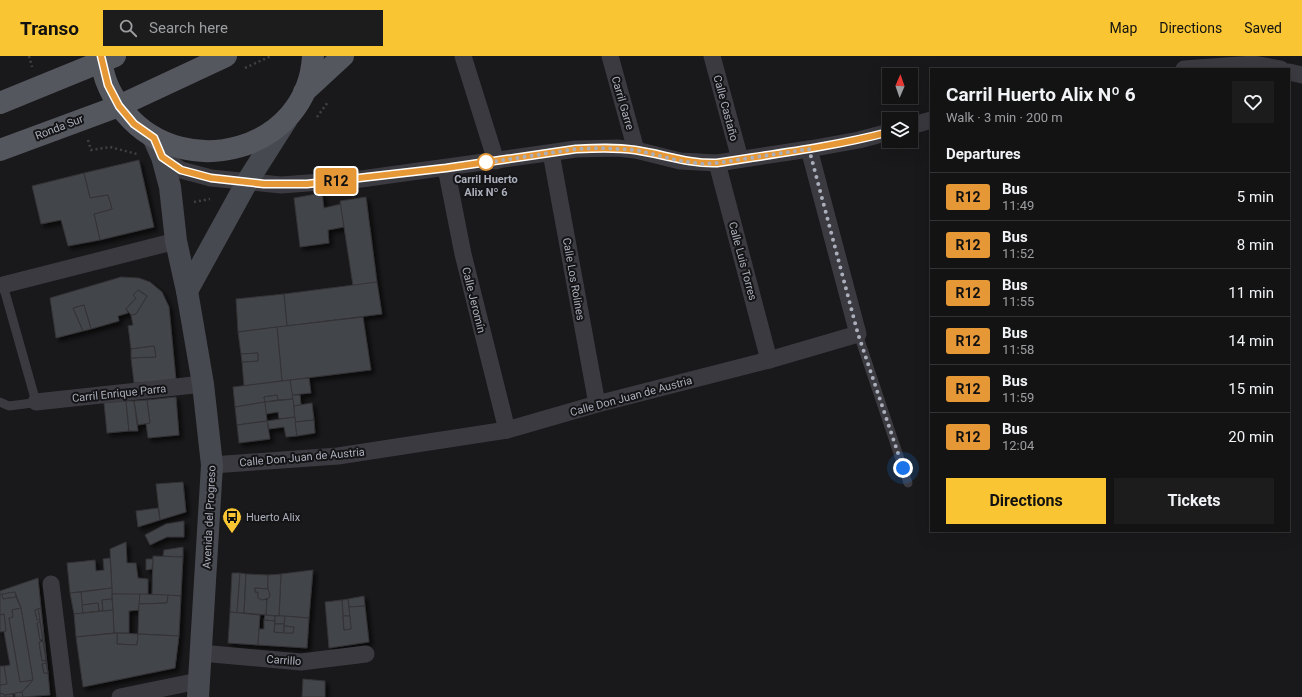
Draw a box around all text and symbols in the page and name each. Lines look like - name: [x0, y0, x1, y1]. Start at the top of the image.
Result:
- search box: [103, 10, 383, 46]
- text: Transo: [20, 17, 79, 40]
- icon: search: [117, 17, 139, 39]
- text: Search here: [149, 19, 228, 37]
- text: Map: [1110, 20, 1137, 36]
- text: Directions: [1159, 20, 1222, 36]
- text: Saved: [1244, 20, 1282, 36]
- north arrow: [882, 68, 918, 104]
- map controls: [882, 68, 918, 148]
- street label: Calle Castaño: [710, 74, 741, 143]
- street label: Carril Garre: [609, 75, 636, 132]
- button: heart: [1232, 81, 1274, 123]
- text: Carril Huerto Alix Nº 6: [946, 83, 1136, 106]
- text: Walk · 3 min · 200 m: [946, 110, 1063, 125]
- street label: Ronda Sur: [33, 112, 85, 143]
- button: layers: [882, 112, 918, 148]
- text: Departures: [946, 145, 1021, 163]
- marker: Carril Huerto Alix Nº 6: [477, 153, 495, 171]
- line badge: R12: [313, 168, 359, 194]
- text: R12: [323, 173, 349, 189]
- place label: Carril Huerto Alix Nº 6: [454, 173, 518, 199]
- text: Bus: [1002, 180, 1028, 198]
- text: 5 min: [1237, 188, 1274, 206]
- text: R12: [955, 189, 981, 205]
- text: 11:49: [1002, 198, 1034, 213]
- street label: Calle Luis Torres: [726, 220, 759, 302]
- text: Bus: [1002, 228, 1028, 246]
- text: 8 min: [1237, 236, 1274, 254]
- street label: Calle Los Rolines: [560, 237, 587, 322]
- text: R12: [955, 237, 981, 253]
- text: 11:52: [1002, 246, 1034, 261]
- street label: Calle Jeromín: [459, 266, 488, 334]
- text: Bus: [1002, 276, 1028, 294]
- text: 11 min: [1228, 284, 1274, 302]
- text: R12: [955, 285, 981, 301]
- text: 11:55: [1002, 294, 1034, 309]
- text: Bus: [1002, 324, 1028, 342]
- text: 14 min: [1228, 332, 1274, 350]
- text: R12: [955, 333, 981, 349]
- text: 11:58: [1002, 342, 1034, 357]
- text: Bus: [1002, 372, 1028, 390]
- street label: Calle Don Juan de Austria: [569, 374, 694, 419]
- text: 15 min: [1228, 380, 1274, 398]
- text: R12: [955, 381, 981, 397]
- street label: Carril Enrique Parra: [71, 382, 167, 405]
- text: 11:59: [1002, 390, 1034, 405]
- text: Bus: [1002, 420, 1028, 438]
- text: 20 min: [1228, 428, 1274, 446]
- text: R12: [955, 429, 981, 445]
- text: 12:04: [1002, 438, 1034, 453]
- street label: Calle Don Juan de Austria: [239, 446, 365, 469]
- your location: [893, 458, 913, 478]
- street label: Avenida del Progreso: [200, 465, 219, 569]
- button: Directions: [946, 478, 1106, 524]
- button: Tickets: [1114, 478, 1274, 524]
- bus stop icon: Huerto Alix: [221, 506, 243, 534]
- place label: Huerto Alix: [246, 511, 301, 524]
- street label: Carrillo: [266, 653, 302, 668]

